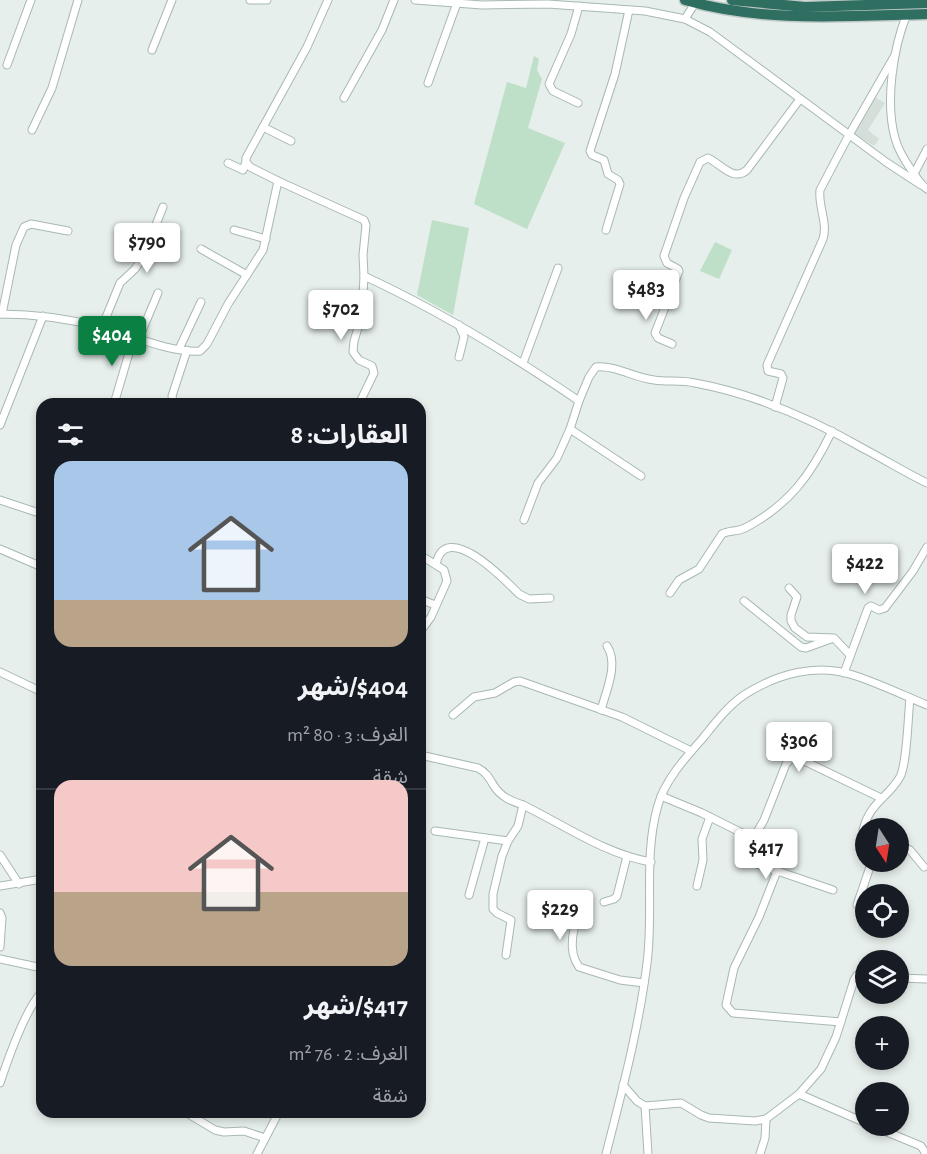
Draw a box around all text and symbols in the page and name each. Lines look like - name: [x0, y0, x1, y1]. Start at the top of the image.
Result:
- pin: $790: [111, 223, 183, 274]
- text: $790: [128, 232, 166, 252]
- pin: $483: [610, 270, 682, 321]
- text: $483: [627, 279, 665, 299]
- pin: $702: [305, 290, 377, 341]
- text: $702: [322, 299, 360, 319]
- pin: $404: [76, 316, 148, 367]
- text: $404: [92, 325, 132, 345]
- icon: filters: [54, 418, 87, 451]
- text: العقارات: 8: [290, 422, 408, 448]
- icon: home: [177, 500, 285, 608]
- pin: $422: [829, 544, 901, 595]
- text: $422: [846, 553, 884, 573]
- text: $404/شهر: [298, 674, 408, 700]
- pin: $306: [763, 722, 835, 773]
- text: الغرف: 3 · 80 m²: [287, 725, 408, 745]
- text: $306: [780, 731, 818, 751]
- text: شقة: [373, 767, 408, 787]
- north arrow: [855, 818, 909, 872]
- map controls: [855, 818, 909, 1136]
- icon: home: [177, 819, 285, 927]
- pin: $417: [730, 829, 802, 880]
- text: $417: [749, 838, 783, 858]
- button: locate: [855, 884, 909, 938]
- pin: $229: [524, 890, 596, 941]
- text: $229: [541, 899, 579, 919]
- button: layers: [855, 950, 909, 1004]
- text: $417/شهر: [304, 993, 408, 1019]
- button: +: [855, 1016, 909, 1070]
- text: الغرف: 2 · 76 m²: [288, 1044, 408, 1064]
- button: −: [855, 1082, 909, 1136]
- text: شقة: [373, 1086, 408, 1106]

